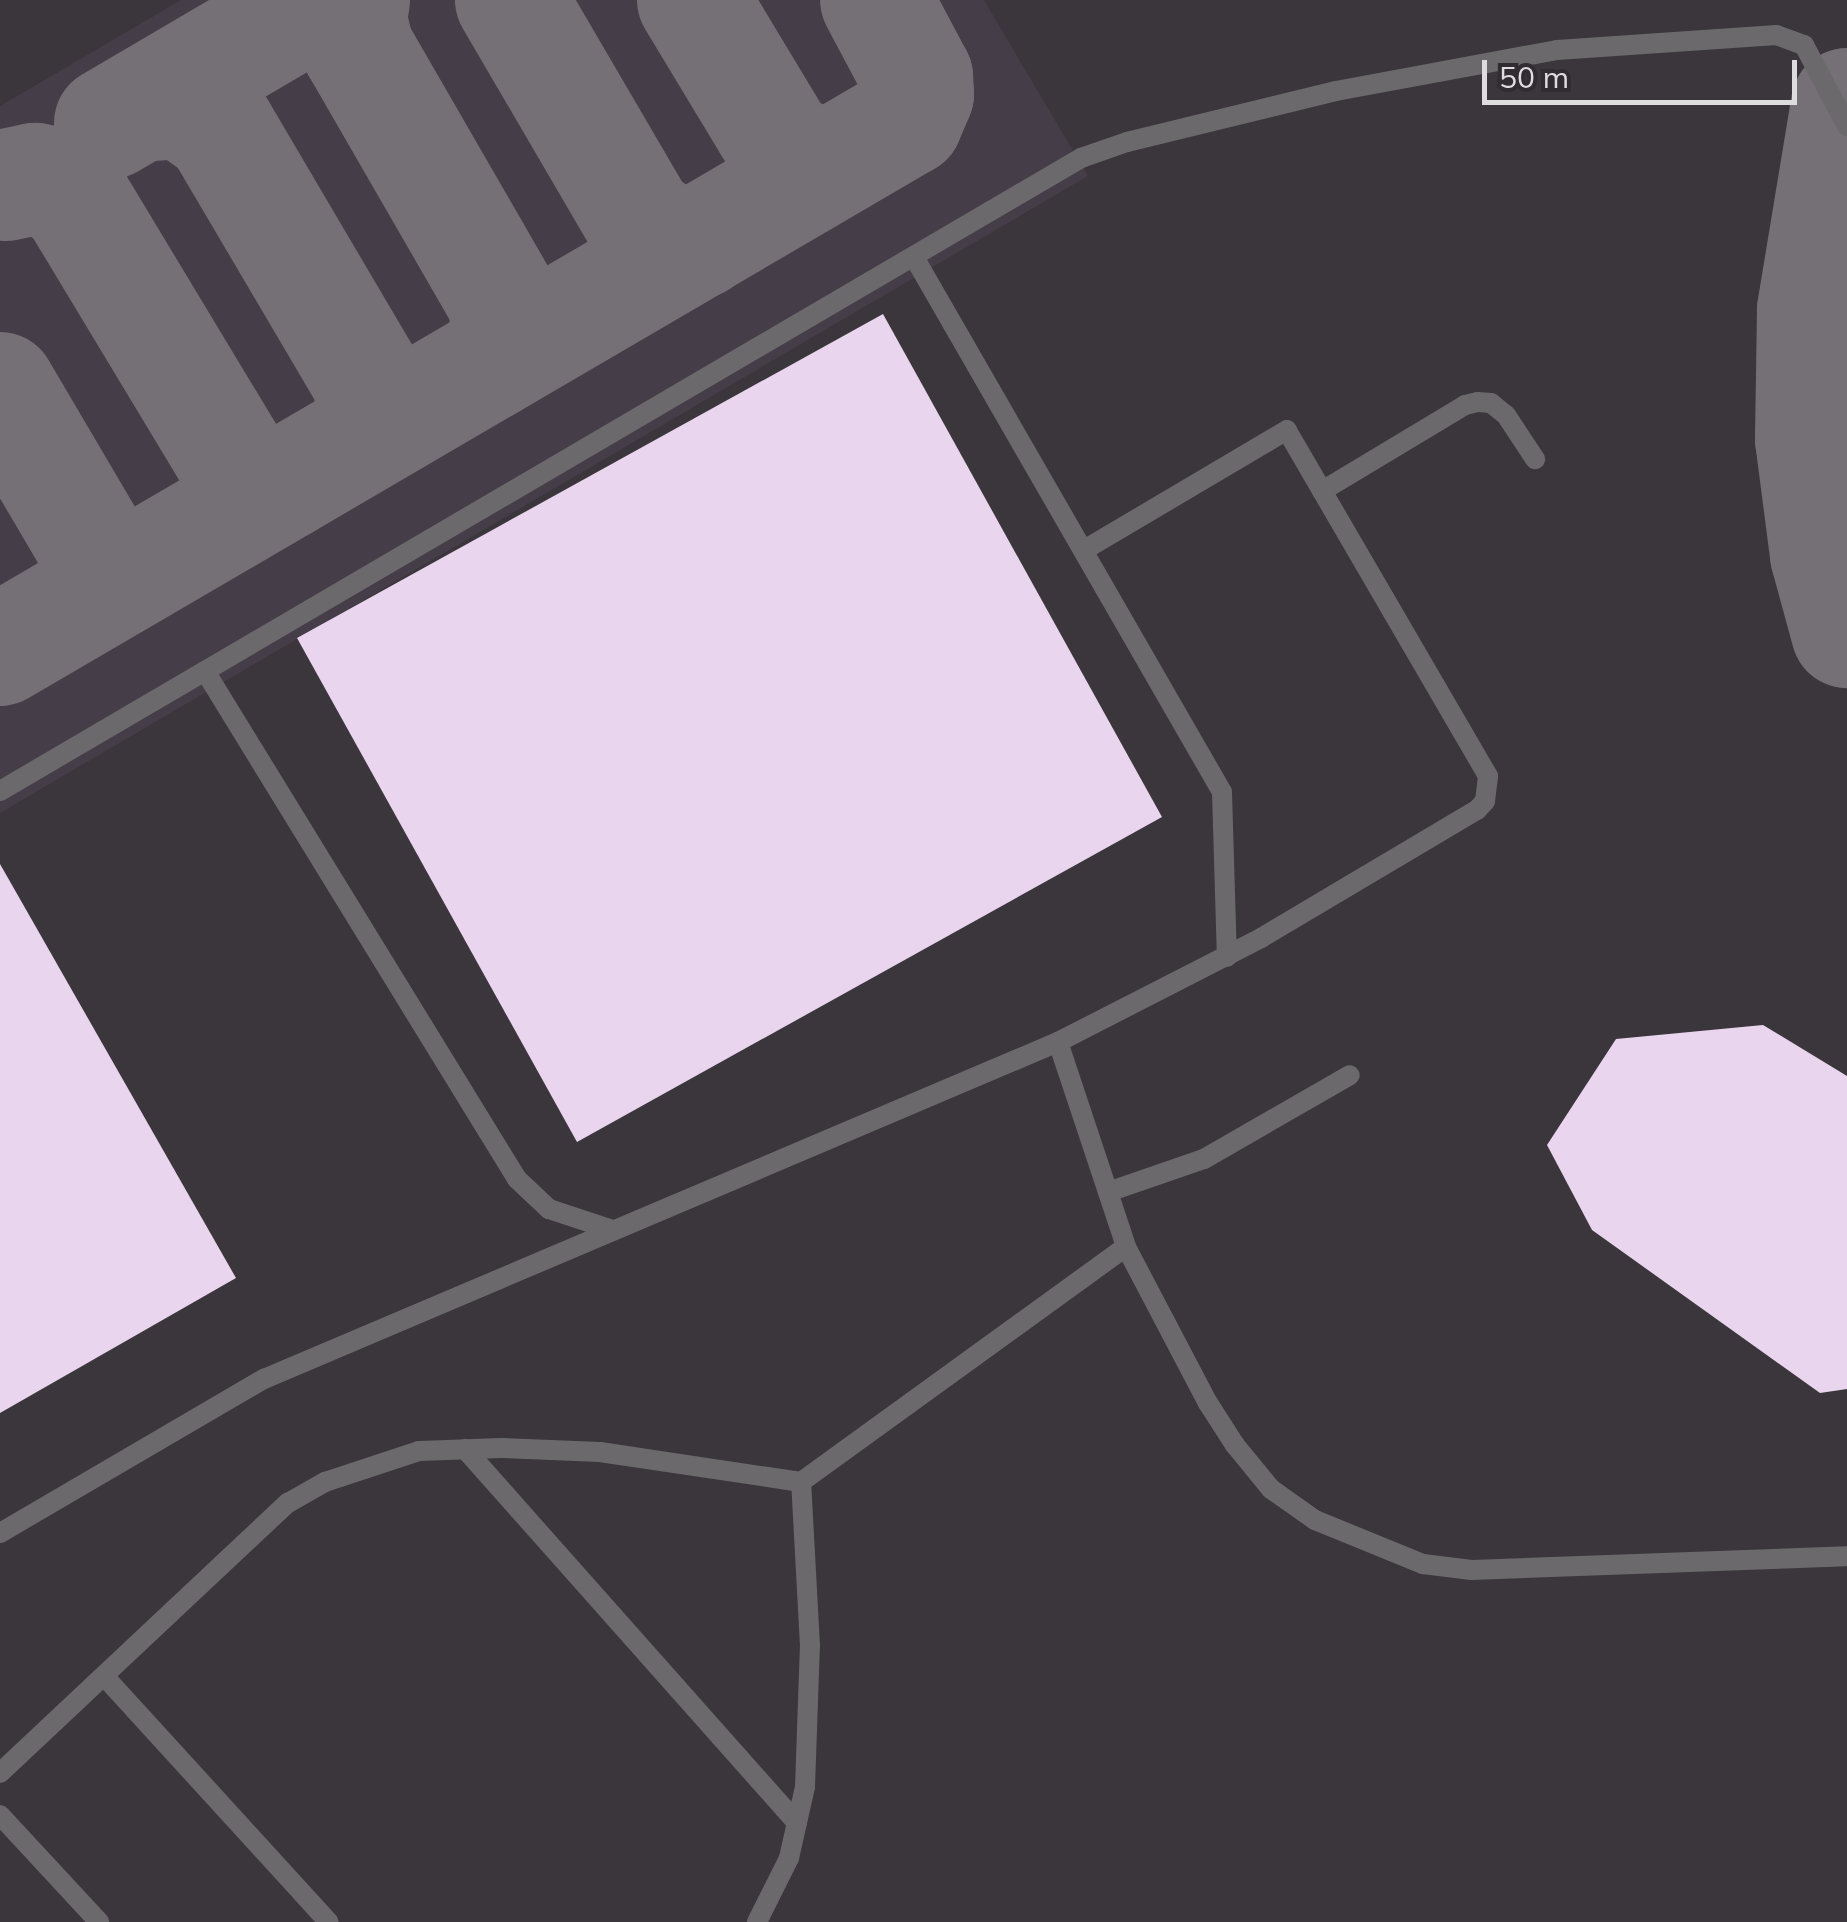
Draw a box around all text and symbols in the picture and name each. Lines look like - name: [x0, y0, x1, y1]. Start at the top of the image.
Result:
- scale bar: [1487, 40, 1802, 102]
- text: 50 m: [1499, 58, 1569, 96]

